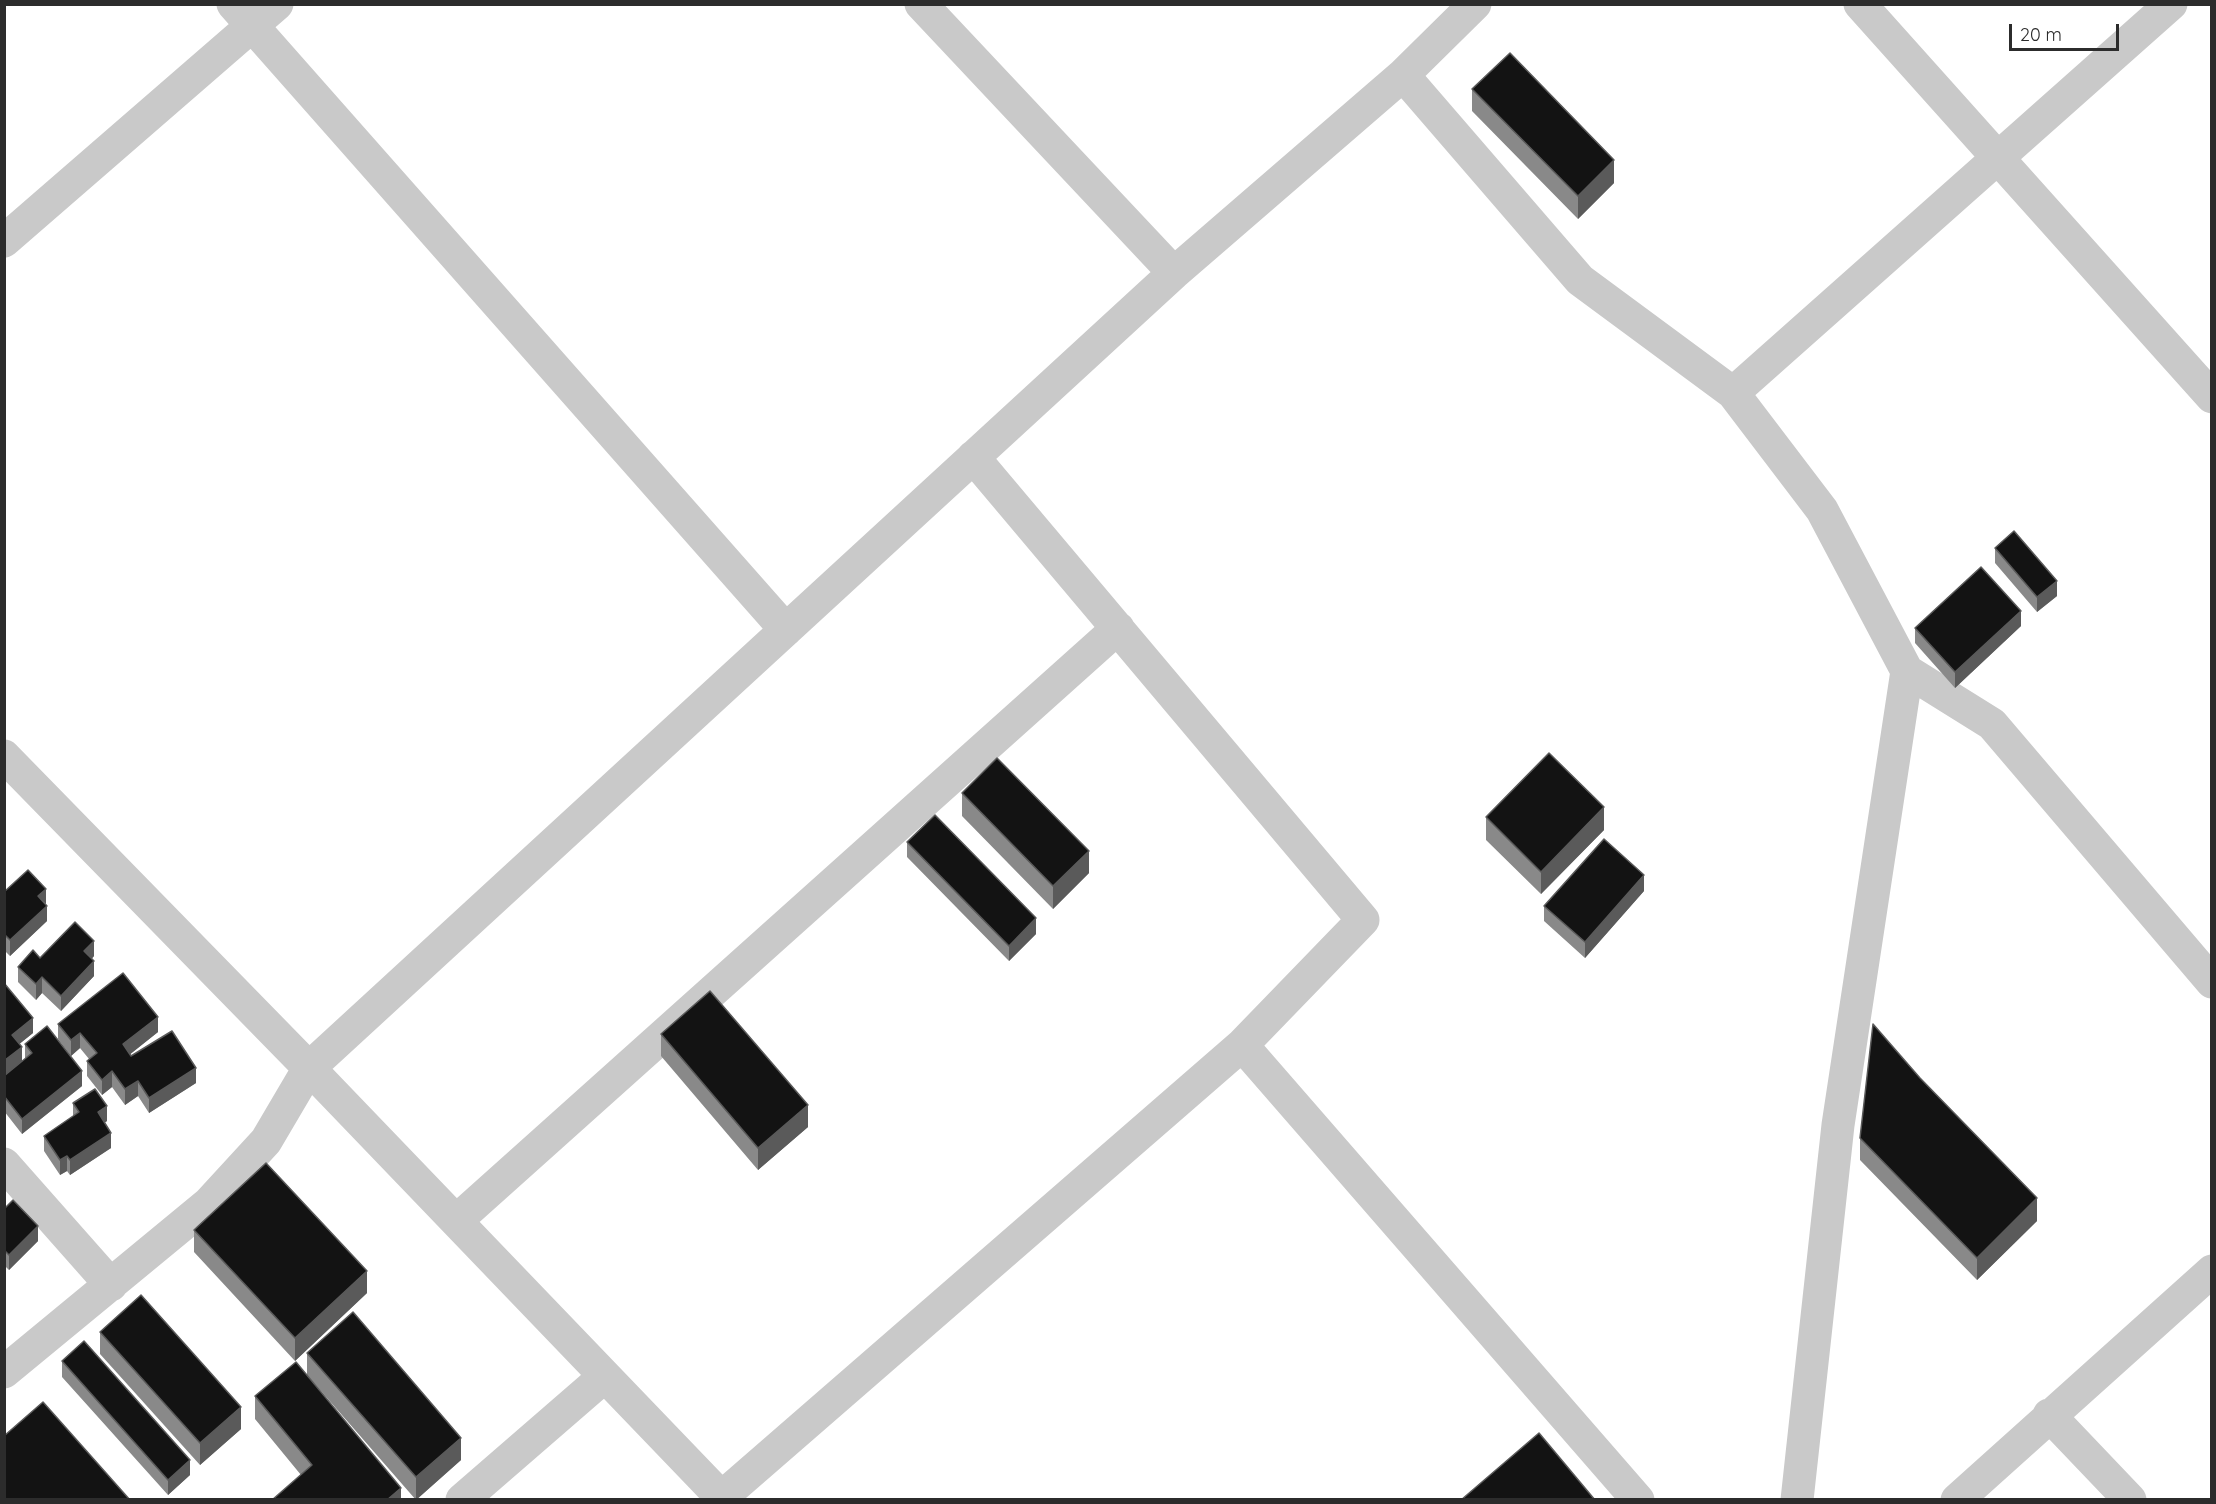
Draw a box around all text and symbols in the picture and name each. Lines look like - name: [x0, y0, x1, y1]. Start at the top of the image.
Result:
- scale bar: [2012, 12, 2122, 50]
- text: 20 m: [2020, 23, 2062, 46]

